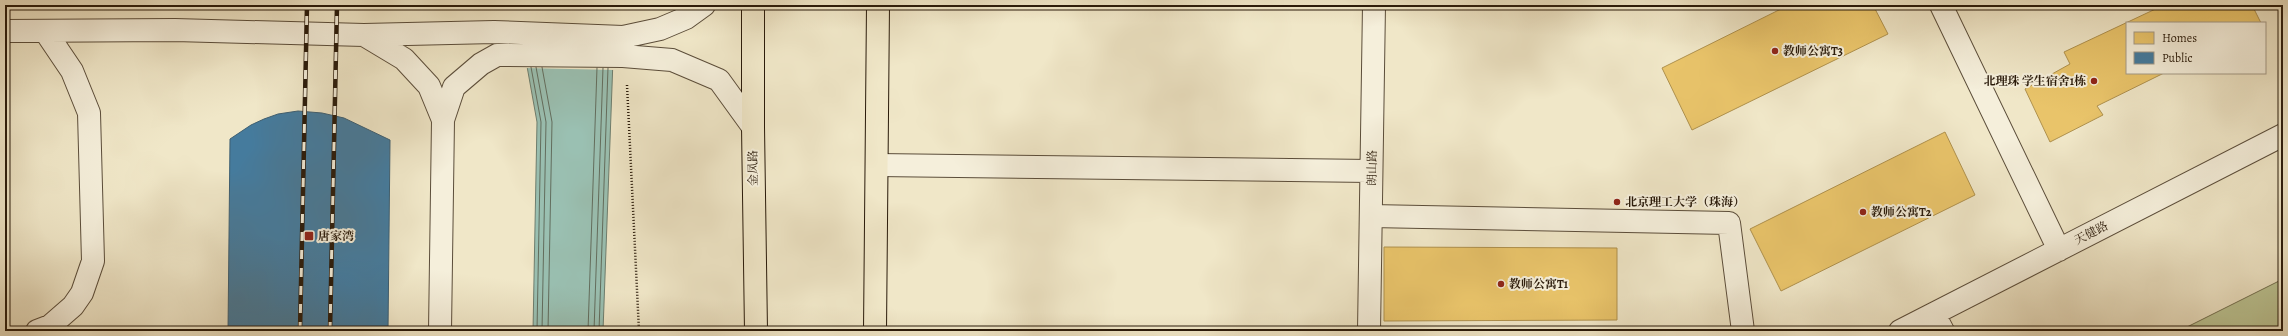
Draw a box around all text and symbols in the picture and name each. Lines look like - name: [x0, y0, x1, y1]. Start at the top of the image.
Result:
- legend: [2126, 22, 2266, 74]
- text: Homes: [2162, 30, 2197, 46]
- place label: 教师公寓T3: [1783, 43, 1843, 59]
- marker: 教师公寓T3: [1770, 46, 1780, 56]
- text: Public: [2162, 50, 2193, 66]
- place label: 北理珠 学生宿舍1栋: [1984, 73, 2086, 89]
- marker: 北理珠 学生宿舍1栋: [2089, 76, 2099, 86]
- street label: 金凤路: [745, 150, 761, 186]
- street label: 朗山路: [1364, 150, 1380, 186]
- place label: 北京理工大学（珠海）: [1625, 194, 1745, 210]
- marker: 北京理工大学（珠海）: [1612, 197, 1622, 207]
- place label: 教师公寓T2: [1871, 204, 1932, 220]
- marker: 教师公寓T2: [1858, 207, 1868, 217]
- street label: 天健路: [2071, 218, 2111, 248]
- place label: 唐家湾: [318, 228, 354, 244]
- marker: 唐家湾: [303, 230, 315, 242]
- place label: 教师公寓T1: [1509, 276, 1569, 292]
- marker: 教师公寓T1: [1496, 279, 1506, 289]

